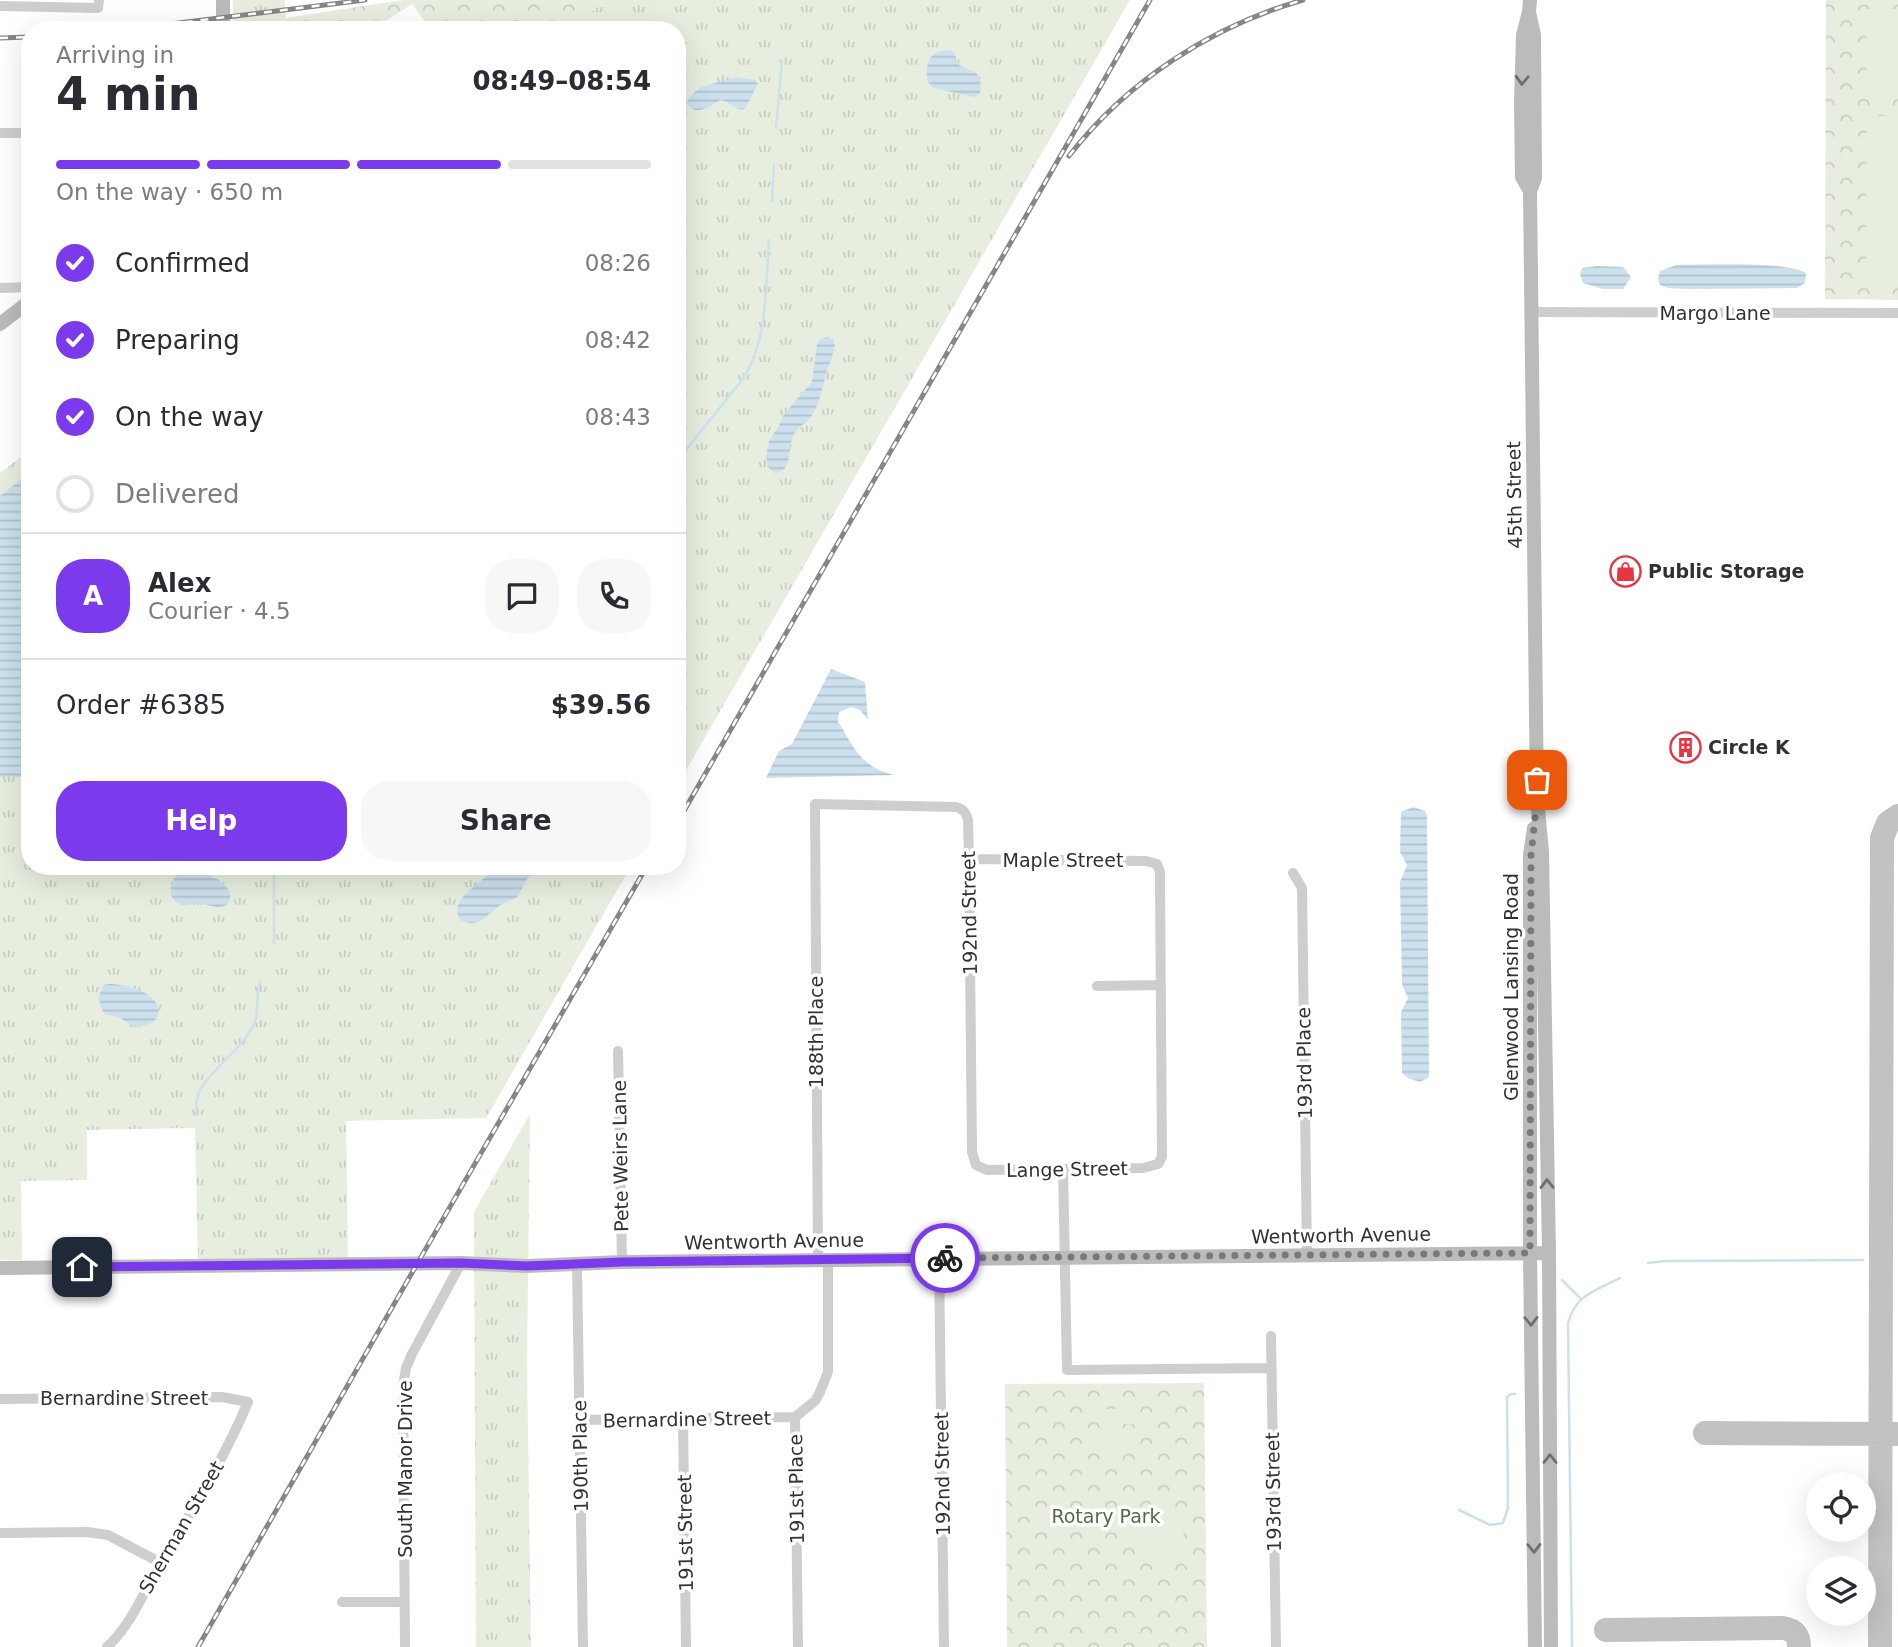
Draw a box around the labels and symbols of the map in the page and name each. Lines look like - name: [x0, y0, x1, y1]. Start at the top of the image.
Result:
- one-way arrow: [1514, 75, 1529, 86]
- street label: Margo Lane: [1659, 302, 1771, 324]
- street label: 45th Street: [1502, 441, 1526, 549]
- shop icon: Public Storage: [1608, 554, 1642, 588]
- place label: Public Storage: [1648, 560, 1804, 582]
- building icon: Circle K: [1668, 730, 1702, 764]
- place label: Circle K: [1708, 736, 1791, 758]
- pin: [1507, 750, 1567, 810]
- street label: Maple Street: [1003, 849, 1123, 871]
- street label: 192nd Street: [957, 851, 981, 975]
- street label: Glenwood Lansing Road: [1500, 873, 1522, 1101]
- street label: 188th Place: [805, 976, 827, 1088]
- street label: 193rd Place: [1292, 1007, 1316, 1119]
- street label: Pete Weirs Lane: [608, 1080, 632, 1232]
- street label: Lange Street: [1006, 1157, 1128, 1181]
- one-way arrow: [1540, 1179, 1555, 1190]
- street label: Wentworth Avenue: [1251, 1222, 1431, 1248]
- courier: [910, 1223, 980, 1293]
- street label: Wentworth Avenue: [684, 1228, 864, 1254]
- pin: [52, 1237, 112, 1297]
- one-way arrow: [1523, 1316, 1539, 1327]
- street label: South Manor Drive: [394, 1380, 416, 1558]
- street label: Bernardine Street: [40, 1387, 208, 1409]
- street label: 190th Place: [568, 1400, 592, 1512]
- street label: Bernardine Street: [603, 1407, 771, 1431]
- street label: 192nd Street: [930, 1412, 954, 1536]
- street label: 193rd Street: [1261, 1432, 1285, 1552]
- street label: 191st Place: [784, 1434, 808, 1544]
- one-way arrow: [1542, 1454, 1558, 1464]
- street label: Sherman Street: [134, 1457, 228, 1597]
- street label: 191st Street: [673, 1474, 697, 1592]
- park label: Rotary Park: [1051, 1505, 1161, 1527]
- one-way arrow: [1526, 1544, 1542, 1554]

